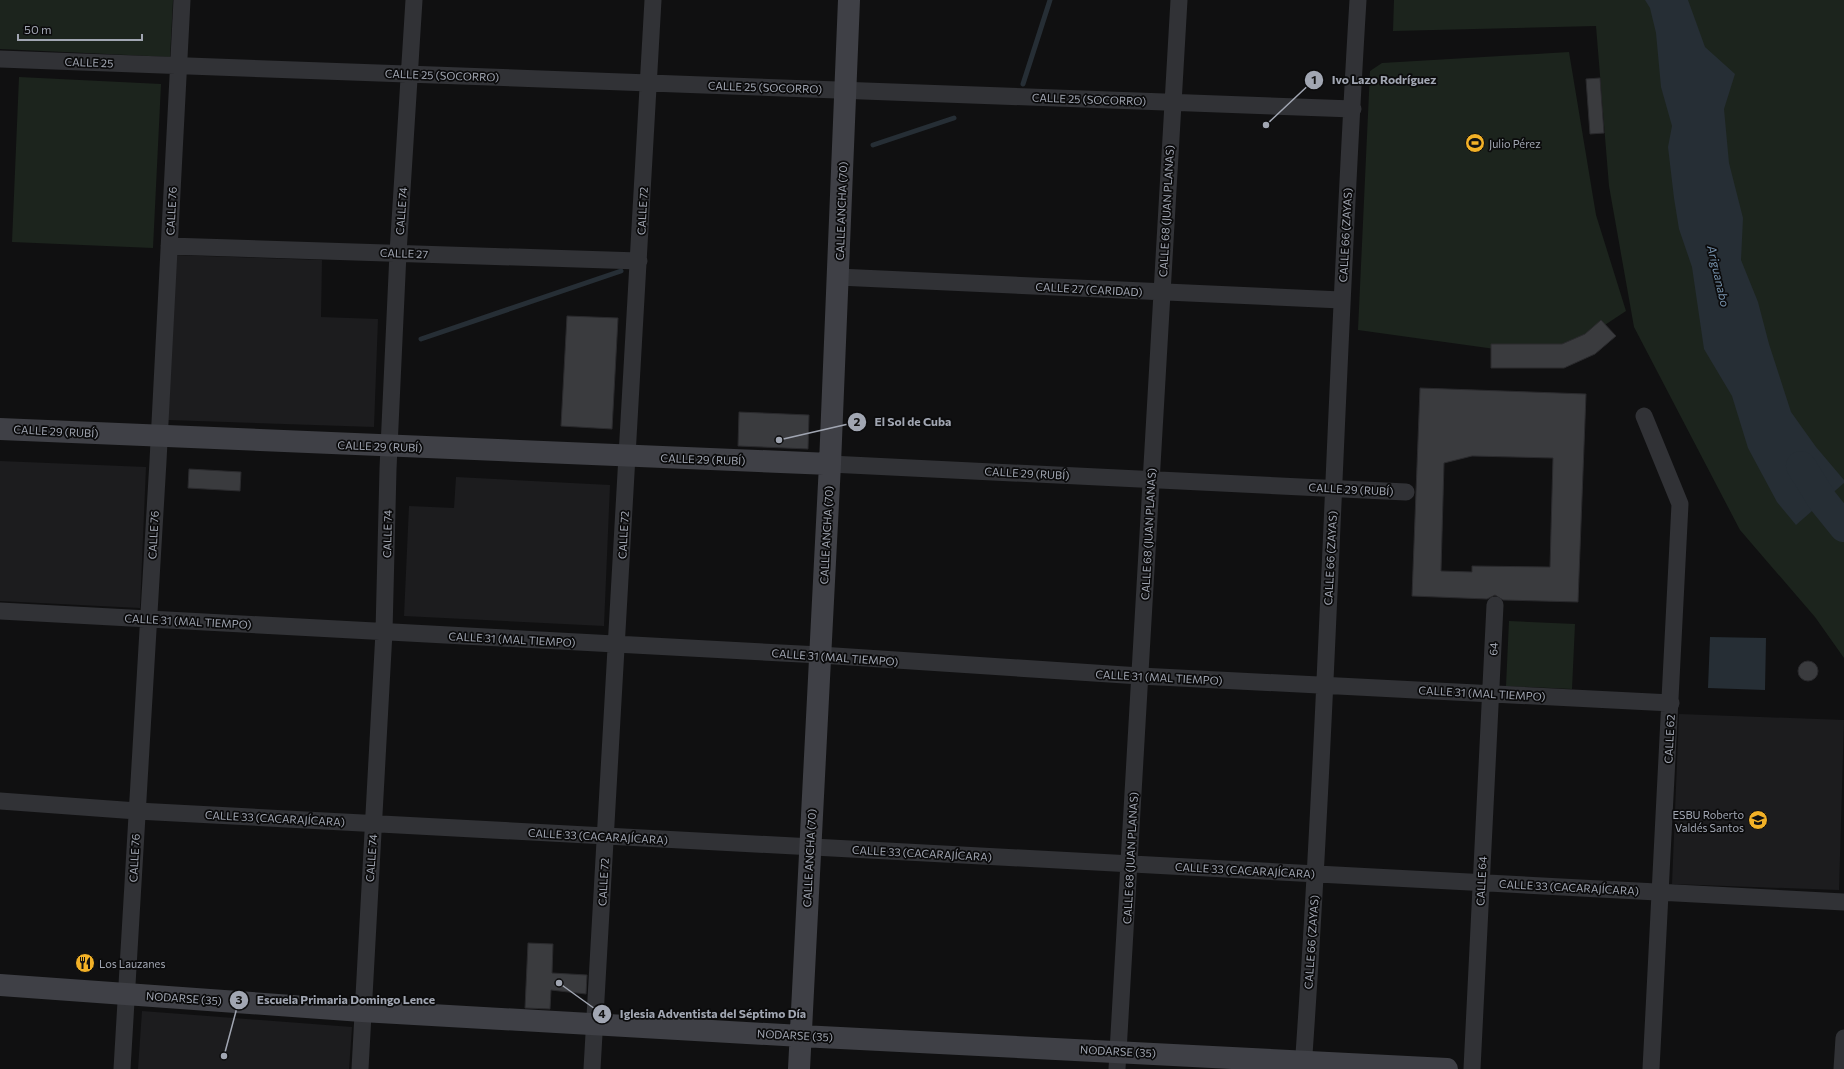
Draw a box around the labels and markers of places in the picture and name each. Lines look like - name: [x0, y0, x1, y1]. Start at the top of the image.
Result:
- callout: Ivo Lazo Rodríguez: [1304, 68, 1445, 92]
- sports icon: Julio Pérez: [1464, 132, 1486, 154]
- place label: Julio Pérez: [1489, 137, 1541, 151]
- callout: El Sol de Cuba: [847, 410, 960, 434]
- place label: ESBU Roberto Valdés Santos: [1672, 808, 1744, 834]
- school or university icon: ESBU Roberto Valdés Santos: [1747, 809, 1769, 831]
- restaurant icon: Los Lauzanes: [74, 952, 96, 974]
- place label: Los Lauzanes: [99, 957, 165, 970]
- callout: Escuela Primaria Domingo Lence: [229, 988, 443, 1012]
- callout: Iglesia Adventista del Séptimo Día: [592, 1002, 814, 1026]

